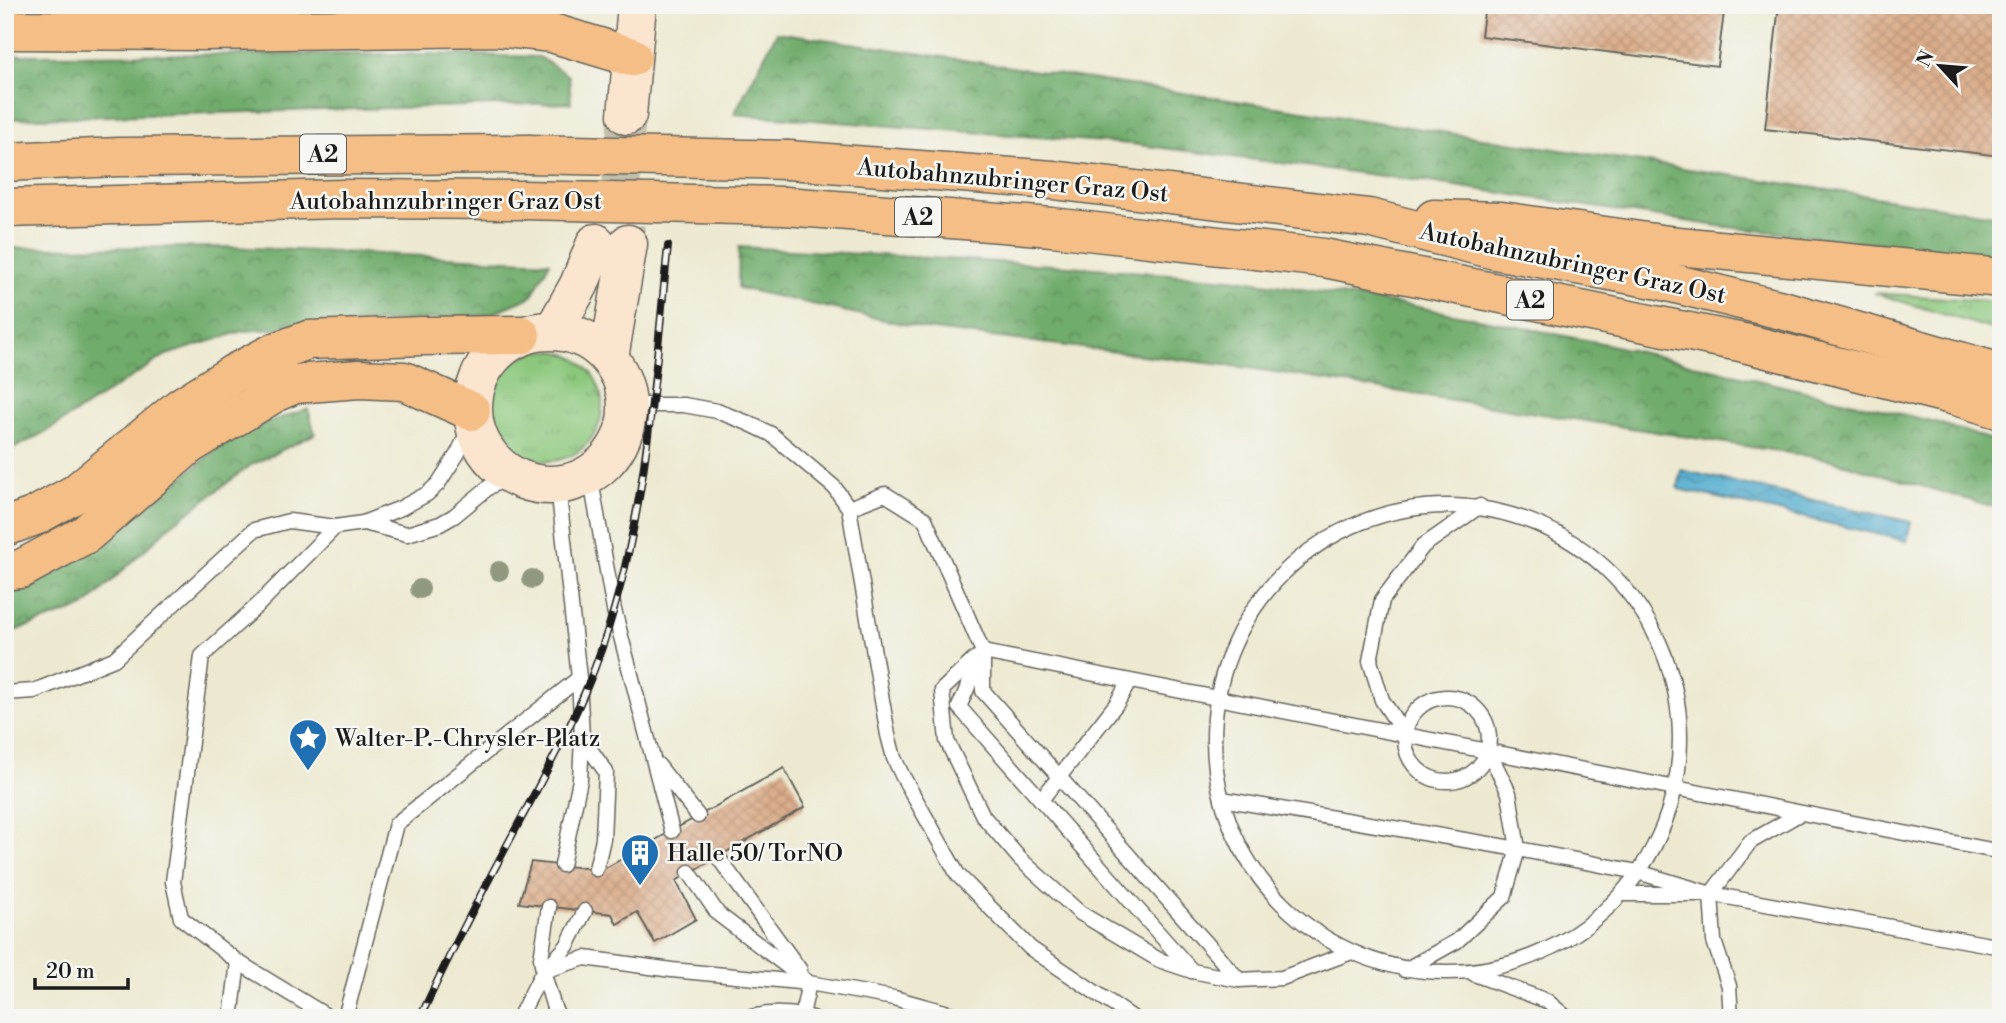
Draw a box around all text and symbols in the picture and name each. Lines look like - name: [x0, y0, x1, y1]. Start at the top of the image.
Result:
- north arrow: [1904, 32, 1974, 102]
- text: N: [1912, 47, 1940, 71]
- road number: A2: [300, 134, 346, 174]
- street label: Autobahnzubringer Graz Ost: [855, 152, 1170, 210]
- street label: Autobahnzubringer Graz Ost: [289, 187, 603, 217]
- road number: A2: [895, 198, 941, 236]
- street label: Autobahnzubringer Graz Ost: [1416, 217, 1729, 311]
- road number: A2: [1507, 280, 1553, 320]
- place icon: Walter-P.-Chrysler-Platz: [287, 717, 329, 772]
- place label: Walter-P.-Chrysler-Platz: [334, 724, 600, 754]
- building icon: Halle 50/ TorNO: [619, 832, 661, 887]
- place label: Halle 50/ TorNO: [667, 839, 843, 869]
- scale bar: [35, 946, 128, 990]
- text: 20 m: [46, 959, 95, 985]

